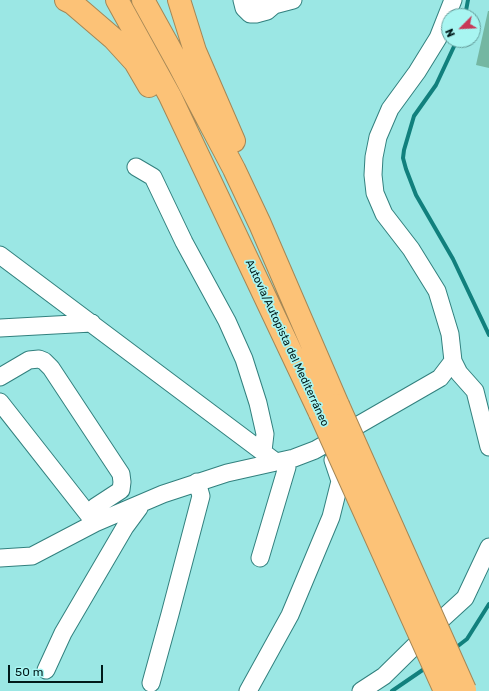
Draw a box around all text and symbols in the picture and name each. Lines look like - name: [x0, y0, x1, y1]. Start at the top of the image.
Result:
- north arrow: [441, 8, 481, 48]
- text: N: [443, 26, 458, 39]
- street label: Autovía/Autopista del Mediterráneo: [243, 258, 331, 428]
- scale bar: [10, 657, 105, 683]
- text: 50 m: [15, 665, 43, 679]

